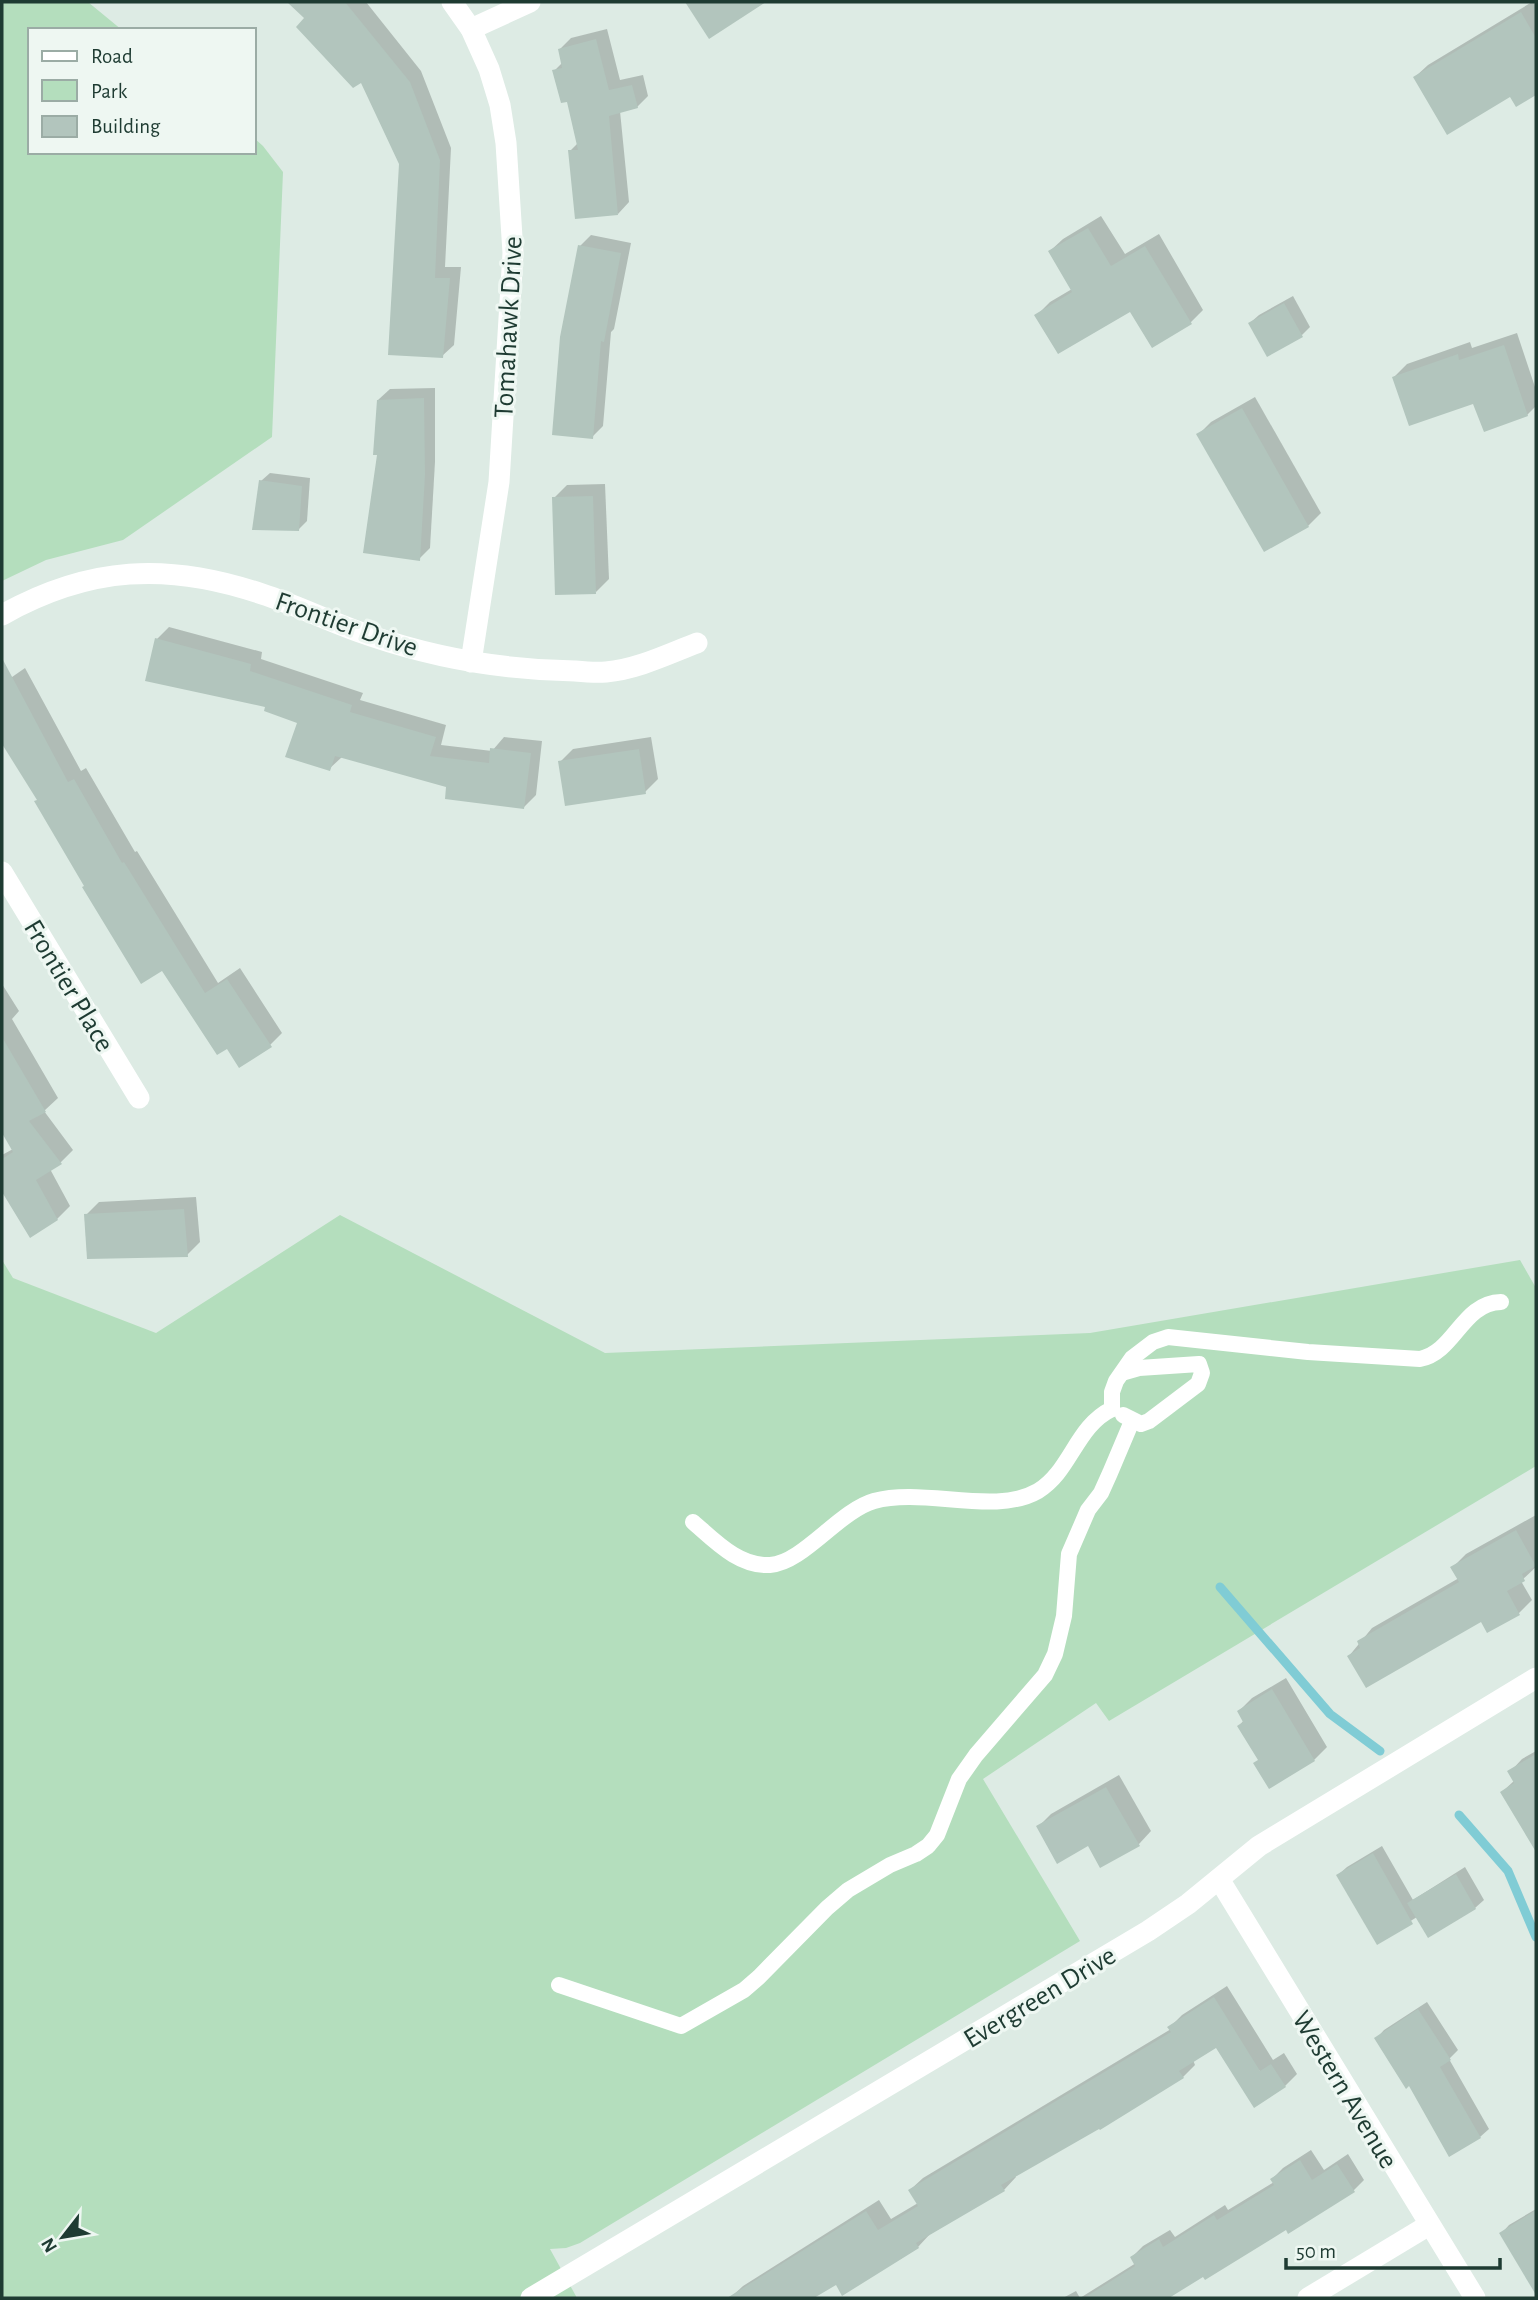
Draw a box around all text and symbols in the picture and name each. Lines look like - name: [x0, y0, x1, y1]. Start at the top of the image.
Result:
- legend: [28, 28, 256, 154]
- text: Road: [91, 46, 133, 67]
- text: Park: [91, 81, 128, 102]
- text: Building: [91, 116, 161, 137]
- street label: Tomahawk Drive: [490, 235, 528, 419]
- street label: Frontier Drive: [272, 587, 421, 662]
- street label: Frontier Place: [18, 915, 119, 1057]
- street label: Evergreen Drive: [959, 1941, 1121, 2054]
- street label: Western Avenue: [1286, 2006, 1402, 2174]
- north arrow: [28, 2202, 98, 2272]
- scale bar: [1286, 2226, 1500, 2270]
- text: N: [38, 2234, 61, 2256]
- text: 50 m: [1296, 2241, 1336, 2262]

